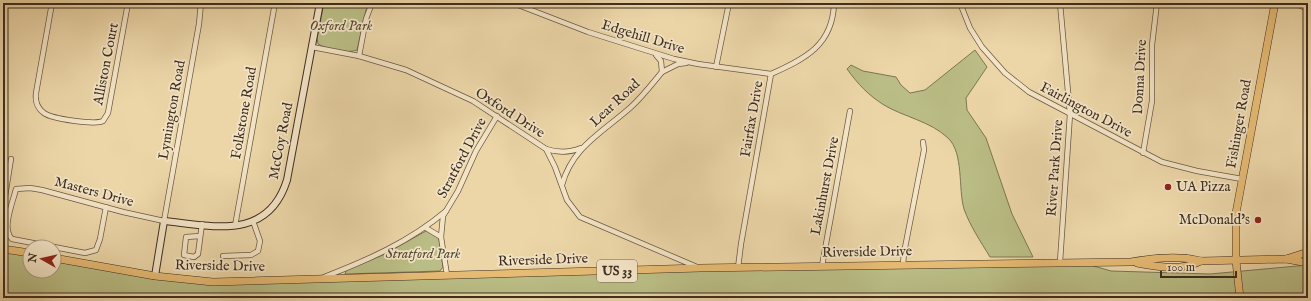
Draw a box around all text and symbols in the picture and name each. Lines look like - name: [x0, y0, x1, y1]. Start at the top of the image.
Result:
- street label: Edgehill Drive: [599, 16, 687, 58]
- park label: Oxford Park: [310, 17, 373, 35]
- street label: Alliston Court: [89, 21, 123, 108]
- street label: Donna Drive: [1129, 38, 1151, 115]
- street label: Lymington Road: [154, 58, 190, 161]
- street label: Folkstone Road: [227, 65, 261, 161]
- street label: Lear Road: [586, 75, 644, 131]
- street label: Fairlington Drive: [1037, 78, 1136, 142]
- street label: Fishinger Road: [1222, 78, 1256, 170]
- street label: Fairfax Drive: [736, 79, 768, 159]
- street label: Oxford Drive: [472, 84, 549, 142]
- street label: McCoy Road: [265, 100, 297, 181]
- street label: Stratford Drive: [433, 114, 491, 201]
- street label: River Park Drive: [1043, 118, 1067, 217]
- street label: Lakinhurst Drive: [807, 135, 843, 237]
- street label: Masters Drive: [52, 173, 136, 211]
- place label: UA Pizza: [1176, 178, 1232, 196]
- marker: UA Pizza: [1163, 182, 1173, 192]
- place label: McDonald's: [1179, 211, 1250, 229]
- marker: McDonald's: [1253, 215, 1263, 225]
- north arrow: [22, 239, 62, 279]
- street label: Riverside Drive: [822, 242, 913, 262]
- park label: Stratford Park: [386, 245, 461, 263]
- street label: Riverside Drive: [498, 249, 589, 271]
- text: N: [25, 252, 41, 264]
- scale bar: [1161, 253, 1236, 279]
- street label: Riverside Drive: [175, 256, 266, 276]
- road number: US 33: [597, 260, 637, 282]
- text: 100 m: [1167, 260, 1195, 275]

